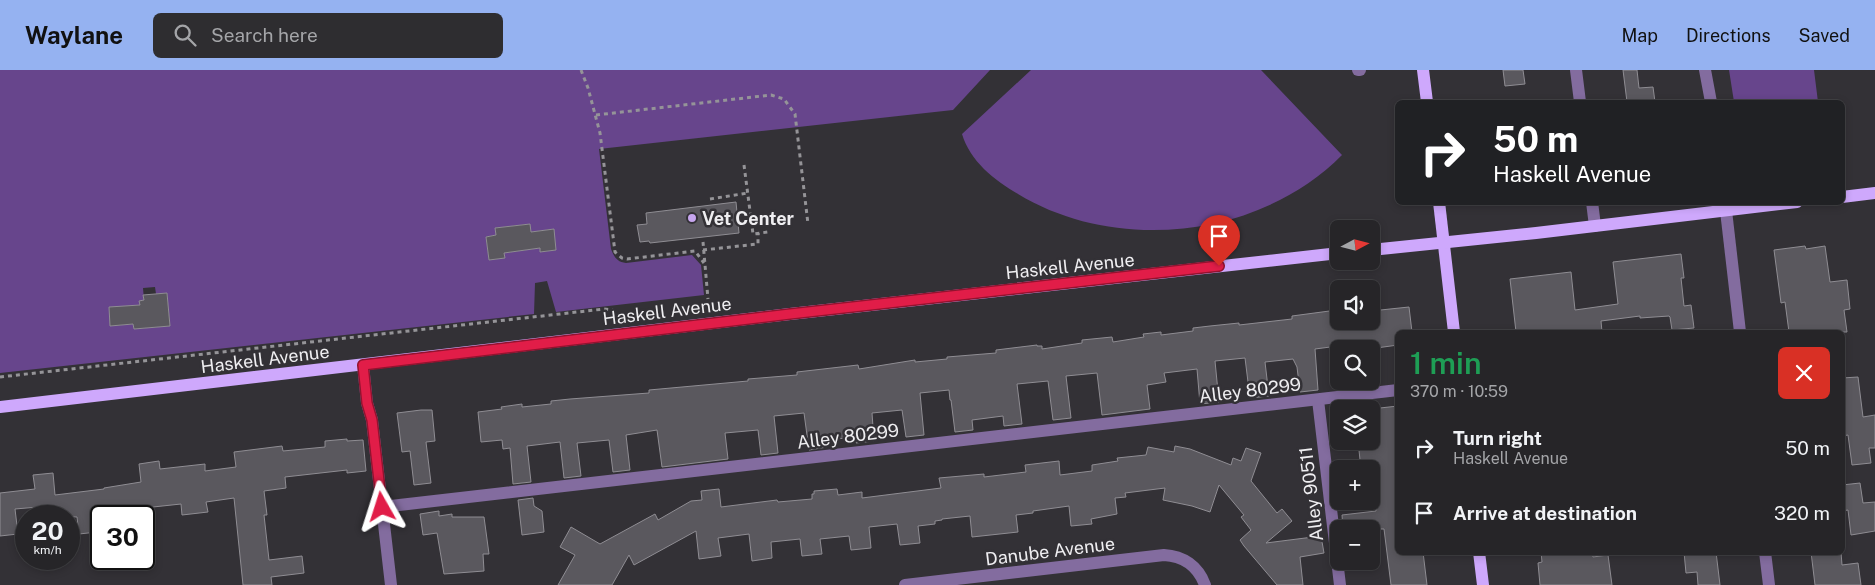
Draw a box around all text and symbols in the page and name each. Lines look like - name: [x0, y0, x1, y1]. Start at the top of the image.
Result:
- search box: [153, 13, 503, 58]
- text: Waylane: [25, 21, 123, 49]
- icon: search: [171, 21, 199, 49]
- text: Search here: [211, 24, 318, 46]
- text: Map: [1621, 25, 1658, 46]
- text: Directions: [1686, 25, 1771, 46]
- text: Saved: [1799, 25, 1850, 46]
- text: 50 m: [1493, 119, 1578, 160]
- icon: right: [1410, 120, 1475, 185]
- text: Haskell Avenue: [1493, 161, 1651, 187]
- place label: Vet Center: [702, 208, 795, 229]
- marker: Vet Center: [686, 212, 698, 224]
- pin: [1198, 215, 1240, 266]
- north arrow: [1330, 220, 1380, 270]
- map controls: [1330, 220, 1380, 570]
- icon: arrive: [1205, 222, 1233, 250]
- street label: Haskell Avenue: [1005, 249, 1135, 283]
- button: sound: [1330, 280, 1380, 330]
- street label: Haskell Avenue: [601, 293, 733, 329]
- button: search: [1330, 340, 1380, 390]
- street label: Haskell Avenue: [199, 341, 331, 377]
- text: 1 min: [1410, 345, 1481, 381]
- button: close: [1778, 347, 1830, 399]
- street label: Alley 80299: [1198, 373, 1302, 407]
- text: 370 m · 10:59: [1410, 382, 1508, 401]
- button: layers: [1330, 400, 1380, 450]
- street label: Alley 80299: [796, 419, 900, 453]
- text: Turn right: [1453, 427, 1542, 449]
- icon: right: [1410, 434, 1438, 462]
- text: 50 m: [1785, 437, 1830, 459]
- street label: Alley 90511: [1295, 445, 1327, 543]
- text: Haskell Avenue: [1453, 449, 1568, 468]
- button: +: [1330, 460, 1380, 510]
- position arrow: [355, 480, 407, 532]
- icon: arrive: [1410, 499, 1438, 527]
- text: Arrive at destination: [1453, 502, 1637, 524]
- text: 320 m: [1774, 502, 1830, 524]
- speed limit sign: 30: [90, 505, 155, 570]
- text: 20: [32, 516, 64, 546]
- button: −: [1330, 520, 1380, 570]
- street label: Danube Avenue: [984, 533, 1116, 569]
- text: km/h: [33, 543, 62, 557]

